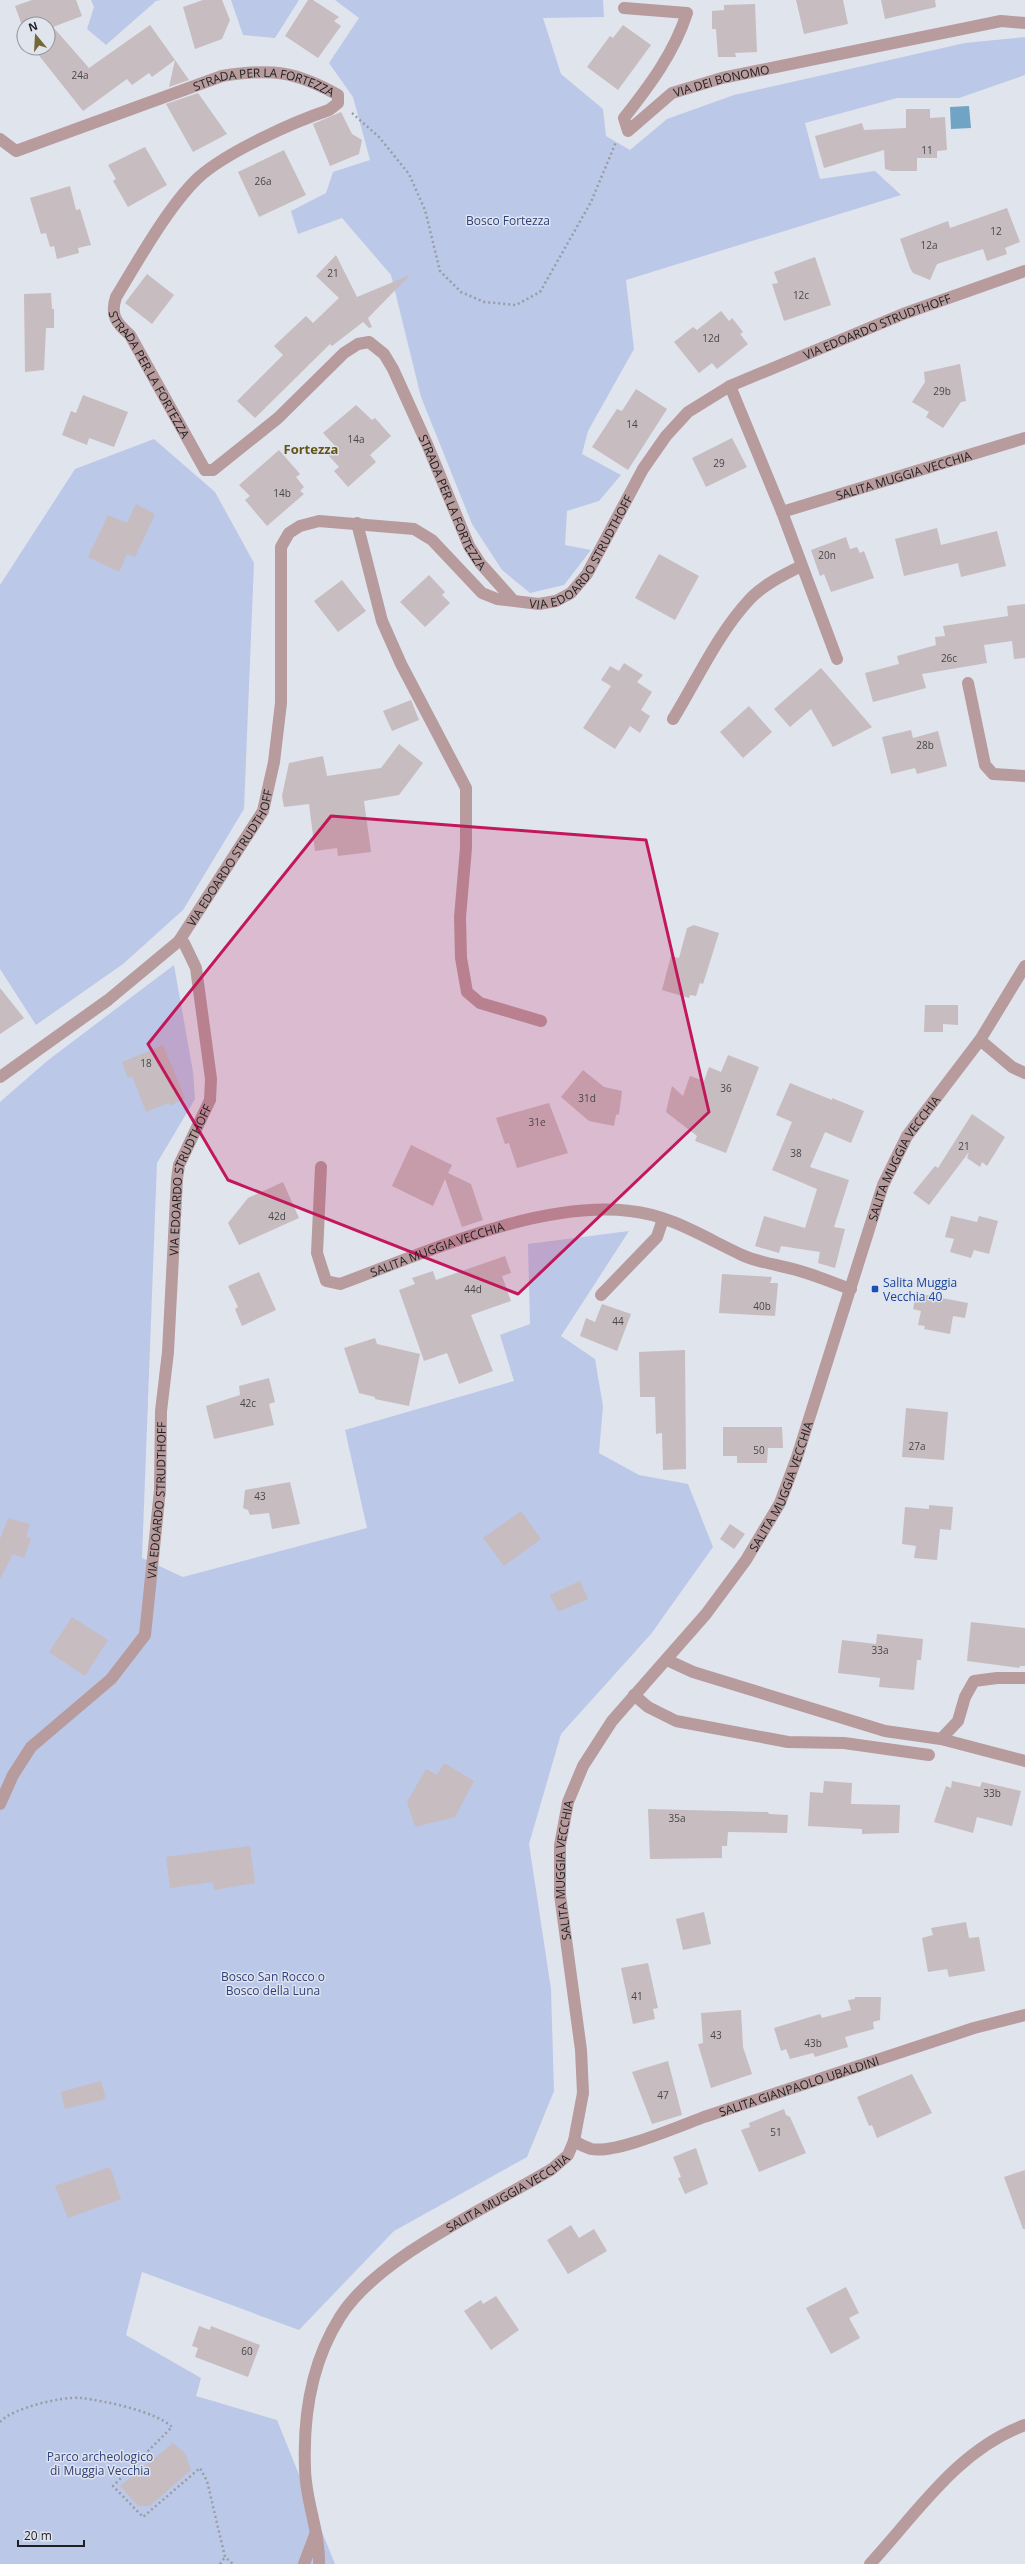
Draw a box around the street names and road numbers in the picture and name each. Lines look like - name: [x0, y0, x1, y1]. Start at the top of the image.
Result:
- street label: VIA DEI BONOMO: [671, 60, 771, 101]
- street label: STRADA PER LA FORTEZZA: [190, 63, 338, 100]
- street label: VIA EDOARDO STRUDTHOFF: [801, 289, 953, 363]
- street label: STRADA PER LA FORTEZZA: [105, 309, 194, 442]
- street label: STRADA PER LA FORTEZZA: [415, 431, 491, 573]
- street label: SALITA MUGGIA VECCHIA: [834, 446, 974, 504]
- street label: VIA EDOARDO STRUDTHOFF: [528, 492, 636, 613]
- street label: VIA EDOARDO STRUDTHOFF: [182, 788, 276, 929]
- street label: SALITA MUGGIA VECCHIA: [864, 1091, 944, 1223]
- street label: VIA EDOARDO STRUDTHOFF: [165, 1101, 215, 1256]
- street label: SALITA MUGGIA VECCHIA: [368, 1217, 506, 1280]
- street label: SALITA MUGGIA VECCHIA: [745, 1419, 816, 1555]
- street label: VIA EDOARDO STRUDTHOFF: [142, 1422, 169, 1580]
- street label: SALITA MUGGIA VECCHIA: [551, 1798, 577, 1941]
- street label: SALITA GIANPAOLO UBALDINI: [717, 2051, 881, 2120]
- street label: SALITA MUGGIA VECCHIA: [442, 2149, 573, 2236]

